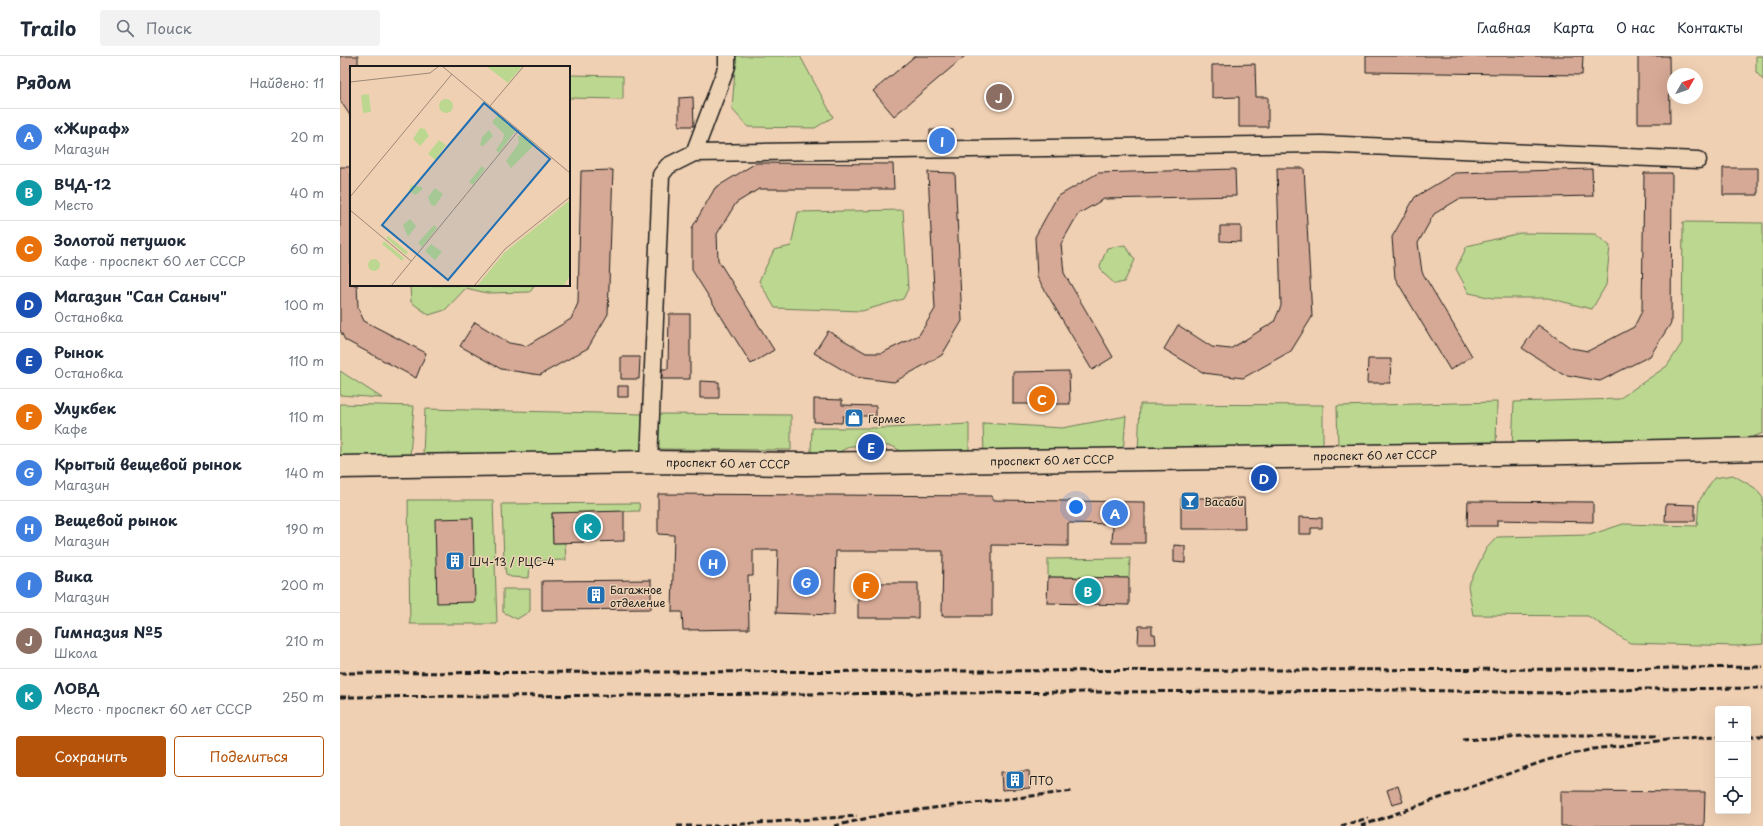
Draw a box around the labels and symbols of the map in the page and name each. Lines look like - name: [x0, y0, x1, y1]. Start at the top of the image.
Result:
- inset map: [350, 66, 570, 286]
- north arrow: [1667, 68, 1703, 104]
- pin: J: [986, 82, 1012, 112]
- pin: I: [929, 126, 955, 156]
- pin: C: [1029, 384, 1055, 414]
- shop icon: Гермес: [843, 407, 865, 429]
- place label: Гермес: [868, 410, 905, 427]
- pin: E: [858, 432, 884, 462]
- street label: проспект 60 лет СССР: [1313, 445, 1437, 465]
- street label: проспект 60 лет СССР: [990, 450, 1114, 470]
- street label: проспект 60 лет СССР: [666, 453, 790, 473]
- pin: D: [1251, 463, 1277, 493]
- bar icon: Васаби: [1179, 490, 1201, 512]
- place label: Васаби: [1204, 493, 1244, 510]
- your location: [1066, 497, 1086, 517]
- pin: A: [1102, 498, 1128, 528]
- pin: K: [575, 512, 601, 542]
- pin: H: [700, 548, 726, 578]
- building icon: ШЧ-13 / РЦС-4: [444, 550, 466, 572]
- place label: ШЧ-13 / РЦС-4: [469, 553, 555, 570]
- pin: G: [793, 567, 819, 597]
- pin: F: [853, 571, 879, 601]
- pin: B: [1075, 576, 1101, 606]
- place label: Багажное отделение: [610, 581, 666, 611]
- building icon: Багажное отделение: [585, 584, 607, 606]
- building icon: ПТО: [1004, 769, 1026, 791]
- place label: ПТО: [1029, 772, 1054, 789]

